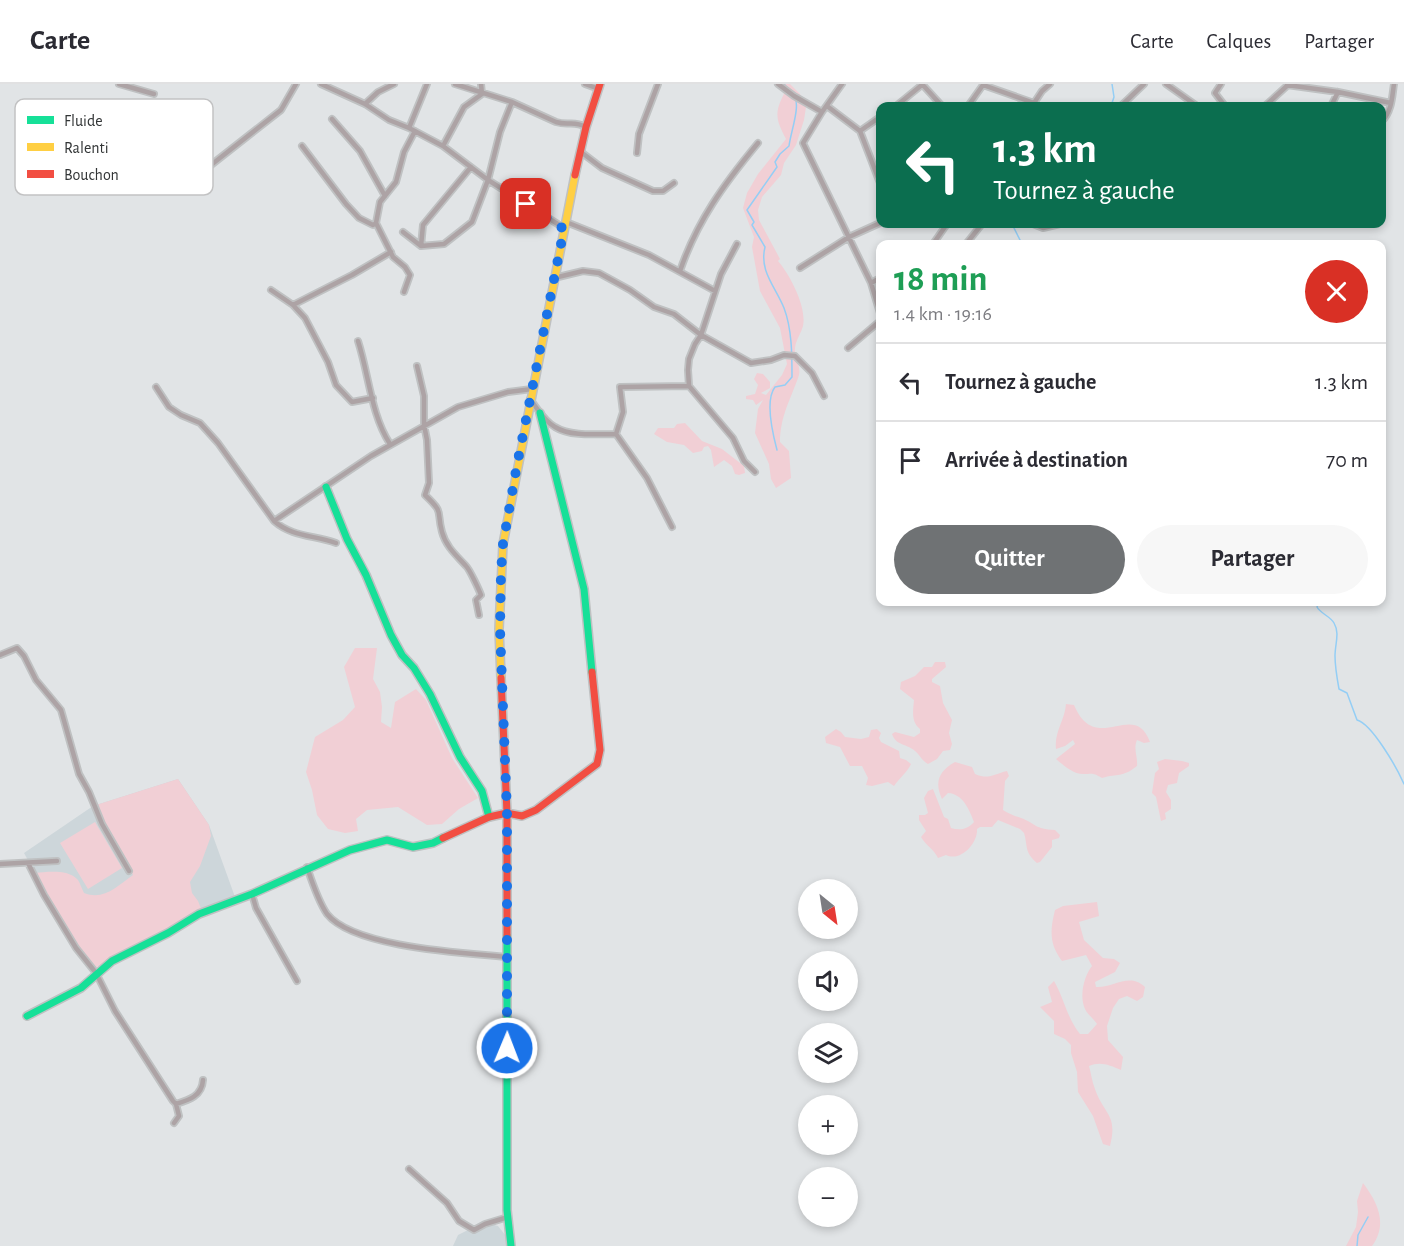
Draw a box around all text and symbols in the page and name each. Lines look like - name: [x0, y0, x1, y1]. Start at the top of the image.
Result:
- text: Carte: [30, 27, 90, 55]
- text: Carte: [1130, 31, 1174, 52]
- text: Calques: [1207, 31, 1271, 52]
- text: Partager: [1304, 31, 1374, 52]
- legend: [15, 99, 213, 195]
- text: Fluide: [64, 113, 103, 129]
- icon: left: [894, 126, 972, 204]
- text: 1.3 km: [993, 128, 1097, 170]
- text: Ralenti: [64, 140, 109, 156]
- text: Bouchon: [64, 167, 119, 183]
- text: Tournez à gauche: [993, 177, 1175, 204]
- pin: [500, 178, 551, 229]
- icon: arrive: [509, 187, 542, 220]
- button: close: [1305, 260, 1368, 323]
- text: 18 min: [894, 261, 988, 297]
- text: 1.4 km · 19:16: [894, 304, 992, 324]
- icon: left: [894, 366, 927, 399]
- text: Tournez à gauche: [945, 371, 1096, 393]
- text: 1.3 km: [1315, 371, 1368, 393]
- icon: arrive: [894, 444, 927, 477]
- text: Arrivée à destination: [945, 449, 1128, 471]
- text: 70 m: [1326, 449, 1368, 471]
- button: Quitter: [894, 525, 1125, 594]
- button: Partager: [1137, 525, 1368, 594]
- north arrow: [798, 879, 858, 939]
- map controls: [798, 879, 858, 1227]
- button: sound: [798, 951, 858, 1011]
- position arrow: [475, 1016, 539, 1080]
- button: layers: [798, 1023, 858, 1083]
- button: +: [798, 1095, 858, 1155]
- button: −: [798, 1167, 858, 1227]

